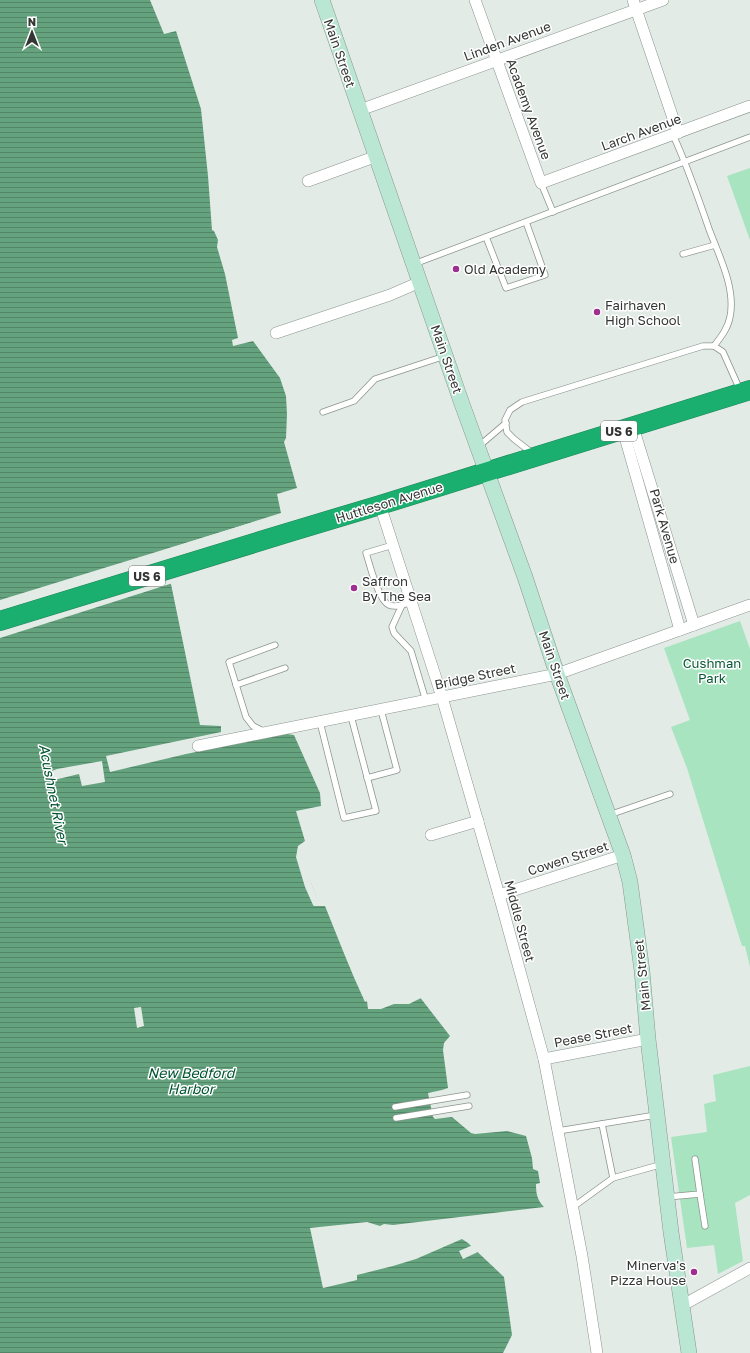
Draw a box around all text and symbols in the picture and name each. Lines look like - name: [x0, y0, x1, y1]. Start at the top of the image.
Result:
- north arrow: [12, 12, 52, 52]
- text: N: [28, 15, 36, 28]
- street label: Main Street: [321, 16, 359, 90]
- street label: Linden Avenue: [461, 18, 553, 64]
- street label: Academy Avenue: [503, 56, 555, 162]
- street label: Larch Avenue: [599, 110, 683, 154]
- place label: Old Academy: [464, 261, 547, 277]
- marker: Old Academy: [451, 264, 461, 274]
- place label: Fairhaven High School: [605, 297, 681, 328]
- marker: Fairhaven High School: [592, 307, 602, 317]
- street label: Main Street: [428, 322, 466, 396]
- road number: US 6: [601, 421, 637, 441]
- street label: Huttleson Avenue: [333, 478, 445, 526]
- street label: Park Avenue: [647, 487, 683, 565]
- road number: US 6: [129, 566, 165, 586]
- place label: Saffron By The Sea: [362, 573, 431, 604]
- marker: Saffron By The Sea: [349, 583, 359, 593]
- street label: Main Street: [536, 628, 574, 702]
- park label: Cushman Park: [683, 655, 741, 686]
- street label: Bridge Street: [433, 660, 517, 692]
- water label: Acushnet River: [36, 742, 73, 848]
- street label: Cowen Street: [525, 837, 611, 879]
- street label: Middle Street: [501, 878, 539, 964]
- street label: Main Street: [630, 938, 654, 1012]
- street label: Pease Street: [552, 1020, 634, 1050]
- water label: New Bedford Harbor: [148, 1064, 236, 1097]
- place label: Minerva's Pizza House: [610, 1257, 686, 1288]
- marker: Minerva's Pizza House: [689, 1267, 699, 1277]

